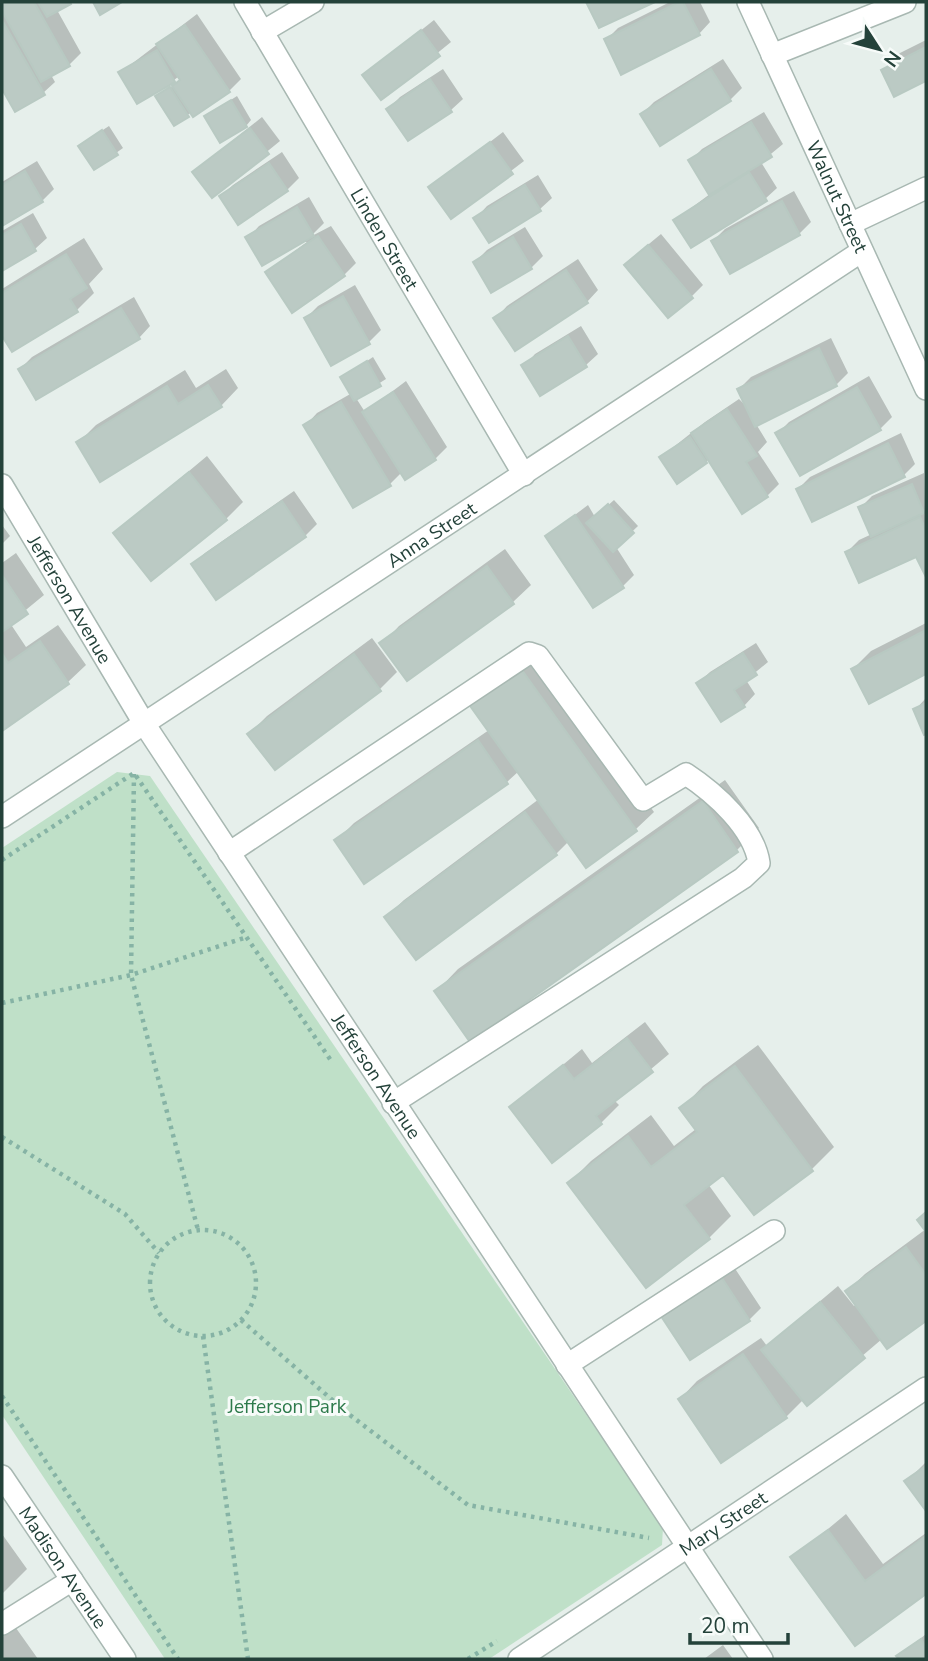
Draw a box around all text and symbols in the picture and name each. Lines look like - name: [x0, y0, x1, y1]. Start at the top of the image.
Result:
- north arrow: [844, 14, 914, 84]
- text: N: [877, 45, 907, 72]
- street label: Walnut Street: [800, 137, 874, 257]
- street label: Linden Street: [344, 184, 424, 295]
- street label: Anna Street: [382, 496, 482, 574]
- street label: Jefferson Avenue: [20, 530, 118, 669]
- street label: Jefferson Avenue: [325, 1008, 427, 1144]
- park label: Jefferson Park: [227, 1394, 347, 1420]
- street label: Mary Street: [675, 1485, 773, 1563]
- street label: Madison Avenue: [12, 1502, 113, 1634]
- scale bar: [690, 1602, 788, 1646]
- text: 20 m: [701, 1612, 750, 1640]

